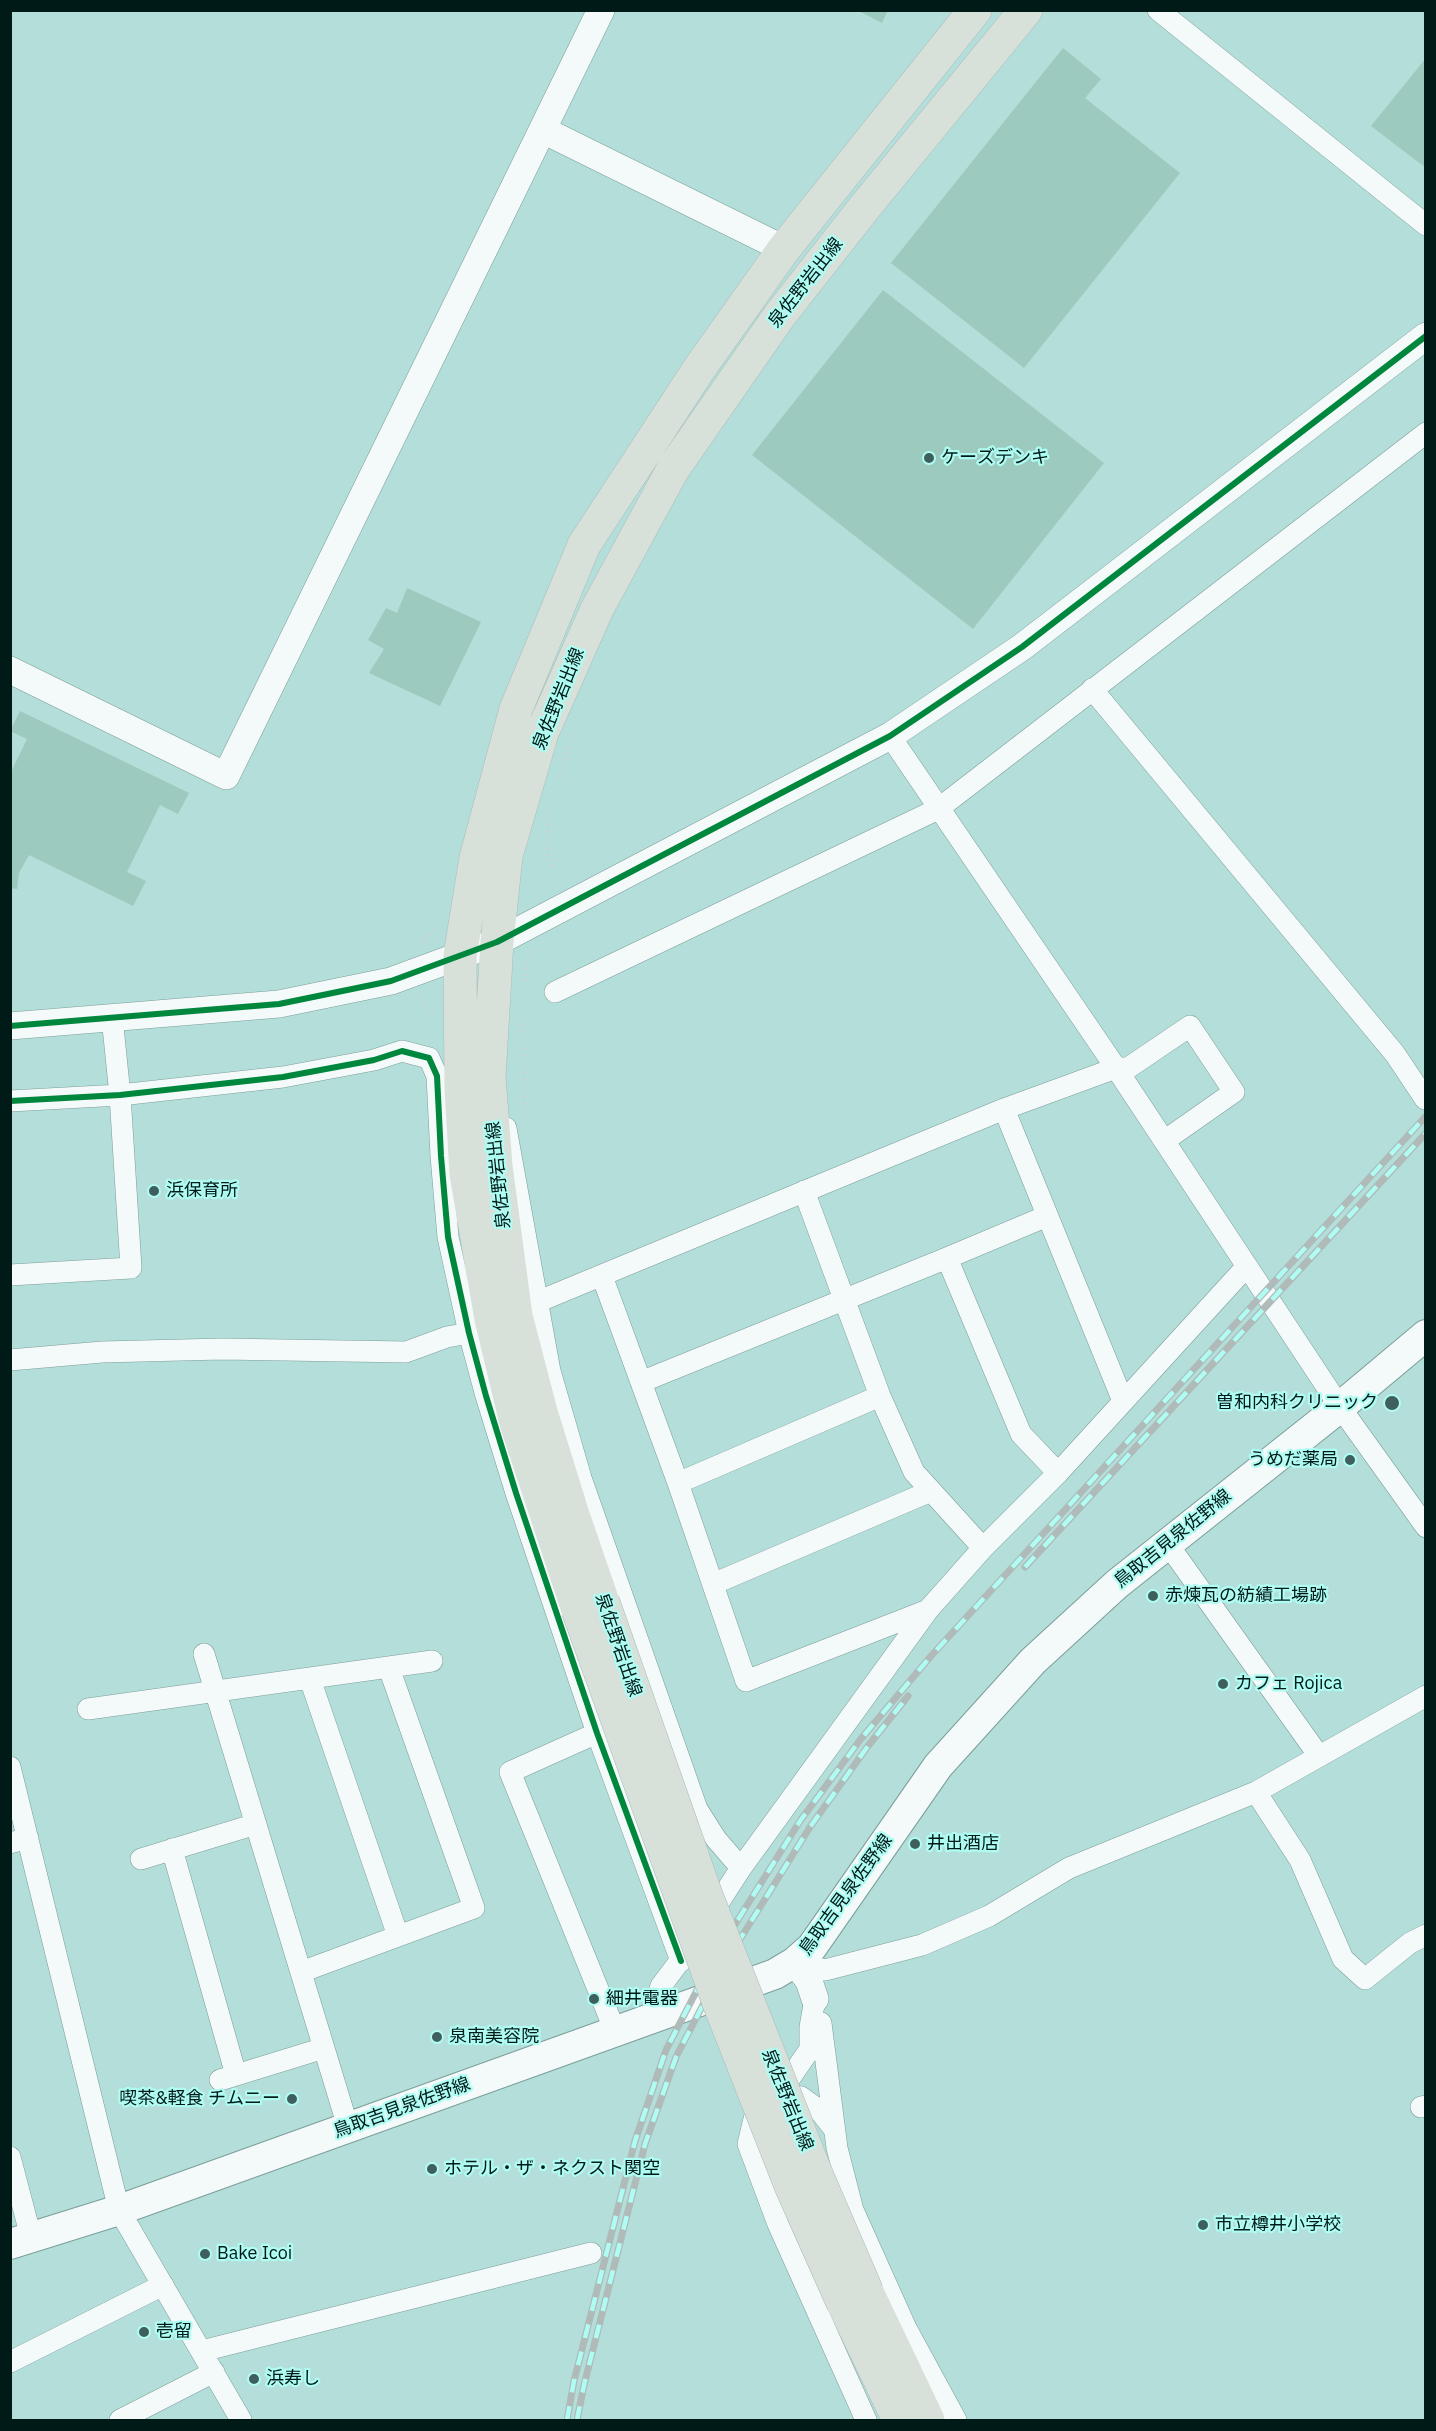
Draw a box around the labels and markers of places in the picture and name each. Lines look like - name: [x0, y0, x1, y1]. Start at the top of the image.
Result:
- place label: ケーズデンキ: [941, 447, 1049, 469]
- marker: ケーズデンキ: [922, 451, 936, 465]
- place label: 浜保育所: [166, 1180, 238, 1202]
- marker: 浜保育所: [147, 1184, 161, 1198]
- place label: 曽和内科クリニック: [1216, 1392, 1378, 1414]
- marker: 曽和内科クリニック: [1383, 1394, 1401, 1412]
- place label: うめだ薬局: [1248, 1449, 1338, 1471]
- marker: うめだ薬局: [1343, 1453, 1357, 1467]
- place label: 赤煉瓦の紡績工場跡: [1165, 1585, 1327, 1607]
- marker: 赤煉瓦の紡績工場跡: [1146, 1589, 1160, 1603]
- place label: カフェ Rojica: [1235, 1673, 1342, 1695]
- marker: カフェ Rojica: [1216, 1677, 1230, 1691]
- place label: 井出酒店: [927, 1833, 999, 1855]
- marker: 井出酒店: [908, 1837, 922, 1851]
- place label: 細井電器: [606, 1988, 678, 2010]
- marker: 細井電器: [587, 1992, 601, 2006]
- place label: 泉南美容院: [449, 2026, 539, 2048]
- marker: 泉南美容院: [430, 2030, 444, 2044]
- place label: 喫茶&軽食 チムニー: [119, 2088, 280, 2110]
- marker: 喫茶&軽食 チムニー: [285, 2092, 299, 2106]
- place label: ホテル・ザ・ネクスト関空: [444, 2158, 660, 2180]
- marker: ホテル・ザ・ネクスト関空: [425, 2162, 439, 2176]
- place label: 市立樽井小学校: [1215, 2214, 1341, 2236]
- marker: 市立樽井小学校: [1196, 2218, 1210, 2232]
- place label: Bake Icoi: [217, 2243, 292, 2265]
- marker: Bake Icoi: [198, 2247, 212, 2261]
- place label: 壱留: [156, 2321, 192, 2343]
- marker: 壱留: [137, 2325, 151, 2339]
- place label: 浜寿し: [266, 2368, 320, 2390]
- marker: 浜寿し: [247, 2372, 261, 2386]

